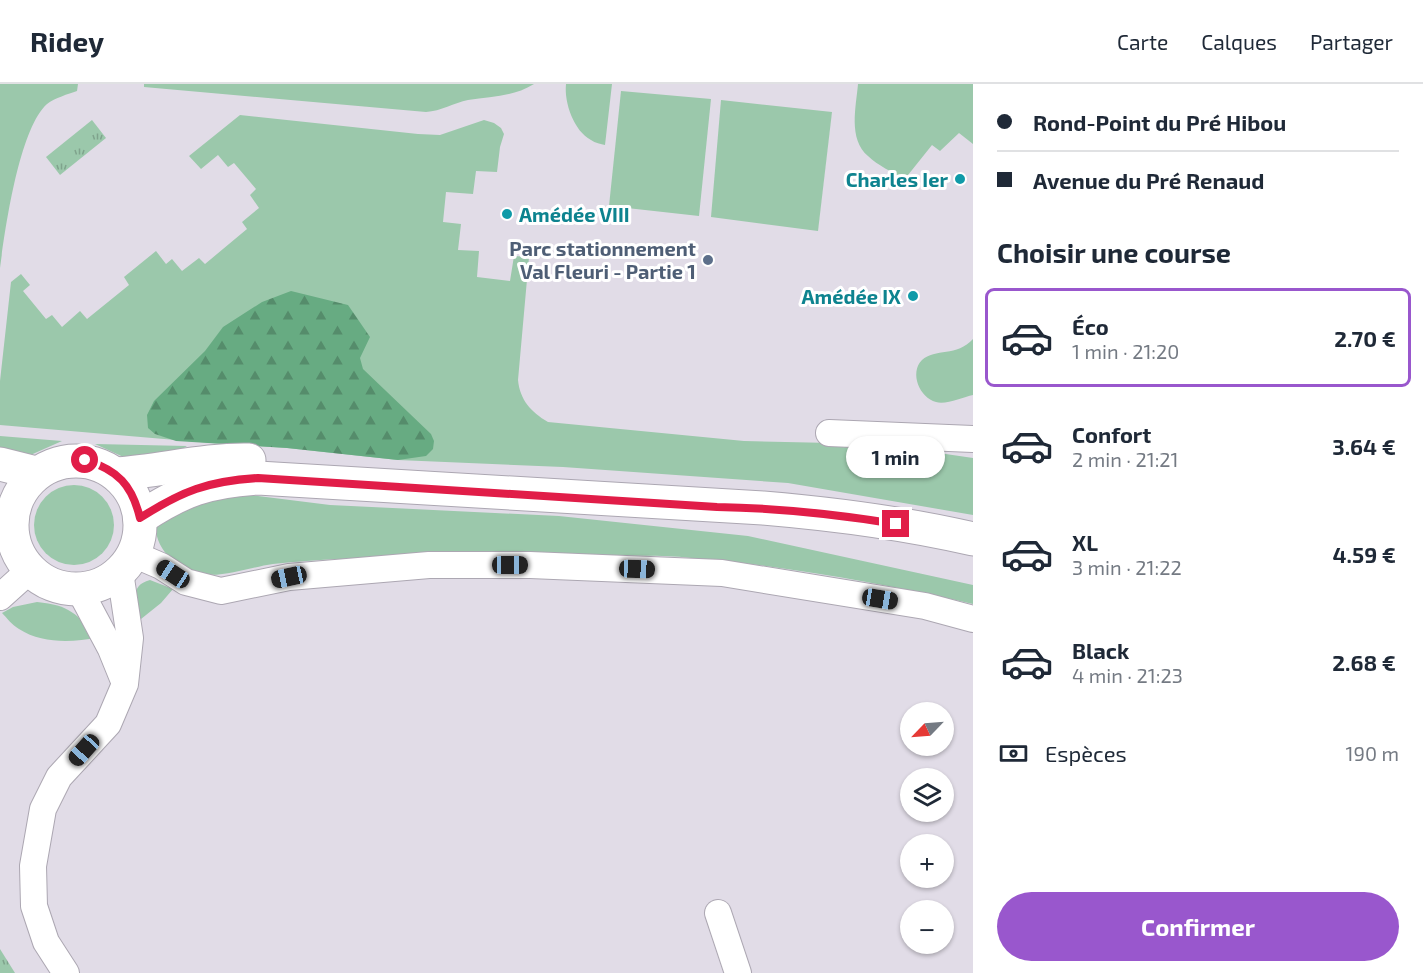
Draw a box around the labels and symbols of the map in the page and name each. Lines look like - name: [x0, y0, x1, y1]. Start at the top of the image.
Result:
- place label: Charles Ier: [846, 167, 948, 191]
- marker: Charles Ier: [953, 172, 967, 186]
- place label: Amédée VIII: [519, 202, 630, 226]
- marker: Amédée VIII: [500, 207, 514, 221]
- place label: Parc stationnement Val Fleuri - Partie 1: [509, 236, 696, 283]
- marker: Parc stationnement Val Fleuri - Partie 1: [701, 253, 715, 267]
- place label: Amédée IX: [802, 284, 901, 308]
- marker: Amédée IX: [906, 289, 920, 303]
- callout: 1 min: [846, 437, 946, 479]
- route start: [71, 446, 98, 473]
- route end: [882, 510, 909, 537]
- car: [492, 556, 528, 574]
- car: [153, 557, 193, 591]
- car: [619, 559, 655, 579]
- car: [270, 564, 308, 590]
- car: [861, 587, 899, 611]
- north arrow: [900, 702, 954, 756]
- car: [65, 731, 103, 769]

